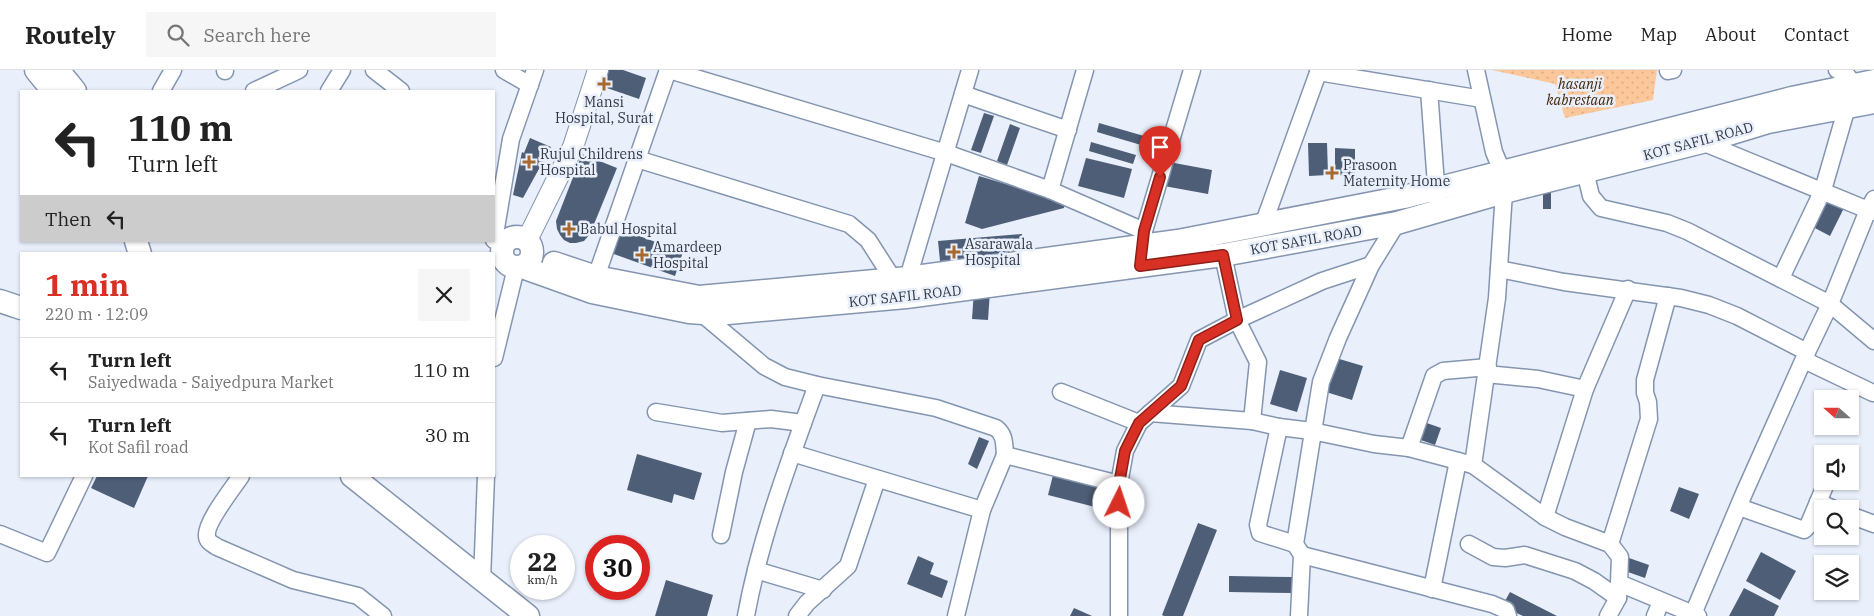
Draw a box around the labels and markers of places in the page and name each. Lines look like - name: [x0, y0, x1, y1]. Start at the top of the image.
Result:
- marker: Mansi Hospital, Surat: [597, 77, 611, 91]
- place label: Mansi Hospital, Surat: [555, 93, 653, 127]
- pin: [1139, 126, 1181, 177]
- place label: Rujul Childrens Hospital: [540, 145, 643, 179]
- marker: Rujul Childrens Hospital: [522, 155, 536, 169]
- place label: Prasoon Maternity Home: [1343, 156, 1450, 190]
- marker: Prasoon Maternity Home: [1325, 166, 1339, 180]
- place label: Babul Hospital: [580, 220, 677, 238]
- marker: Babul Hospital: [562, 222, 576, 236]
- place label: Asarawala Hospital: [965, 235, 1033, 269]
- place label: Amardeep Hospital: [653, 238, 722, 272]
- marker: Asarawala Hospital: [947, 245, 961, 259]
- marker: Amardeep Hospital: [635, 248, 649, 262]

